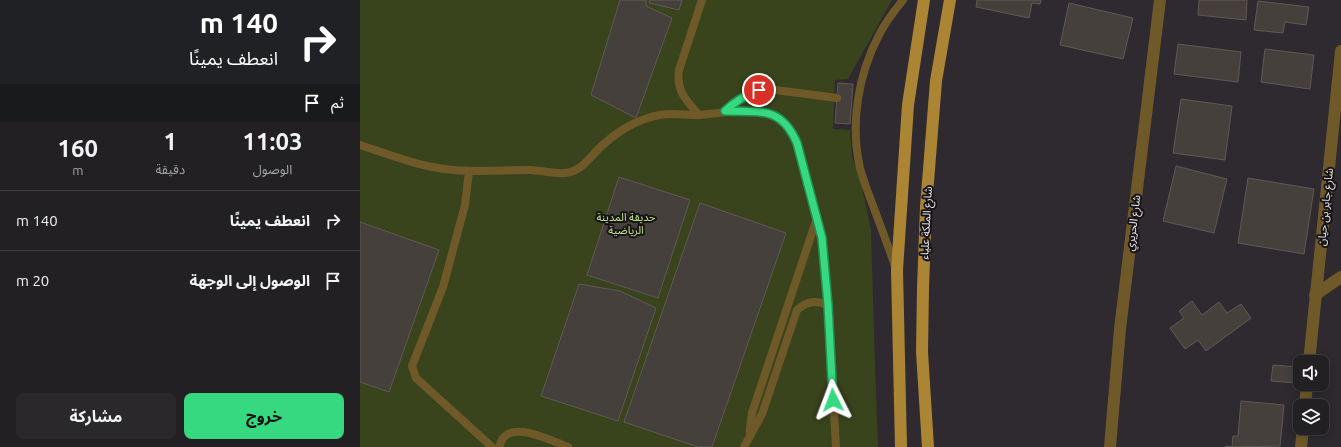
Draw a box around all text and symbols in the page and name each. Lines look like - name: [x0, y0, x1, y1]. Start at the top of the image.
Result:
- text: 140 m: [200, 7, 278, 38]
- icon: right: [292, 16, 344, 68]
- text: انعطف يمينًا: [189, 48, 278, 68]
- pin: [742, 73, 776, 107]
- icon: arrive: [748, 79, 770, 101]
- icon: arrive: [301, 92, 323, 114]
- text: ثم: [331, 94, 344, 111]
- text: 1: [164, 128, 177, 155]
- text: 11:03: [243, 128, 303, 155]
- text: 160: [57, 135, 98, 162]
- text: دقيقة: [155, 162, 185, 176]
- text: الوصول: [253, 162, 292, 176]
- text: m: [72, 163, 83, 177]
- street label: شارع جابر بن حيان: [1315, 167, 1337, 247]
- street label: شارع الملكة علياء: [918, 186, 936, 260]
- street label: شارع الحريري: [1124, 194, 1146, 252]
- icon: right: [322, 210, 344, 232]
- park label: حديقة المدينة الرياضية: [596, 211, 656, 237]
- text: 140 m: [16, 212, 58, 229]
- text: انعطف يمينًا: [230, 212, 310, 229]
- icon: arrive: [322, 270, 344, 292]
- text: 20 m: [16, 272, 49, 289]
- text: الوصول إلى الوجهة: [190, 272, 310, 289]
- map controls: [1293, 355, 1329, 435]
- button: sound: [1293, 355, 1329, 391]
- position arrow: [812, 379, 854, 421]
- button: مشاركة: [16, 393, 176, 439]
- button: خروج: [184, 393, 344, 439]
- button: layers: [1293, 399, 1329, 435]

